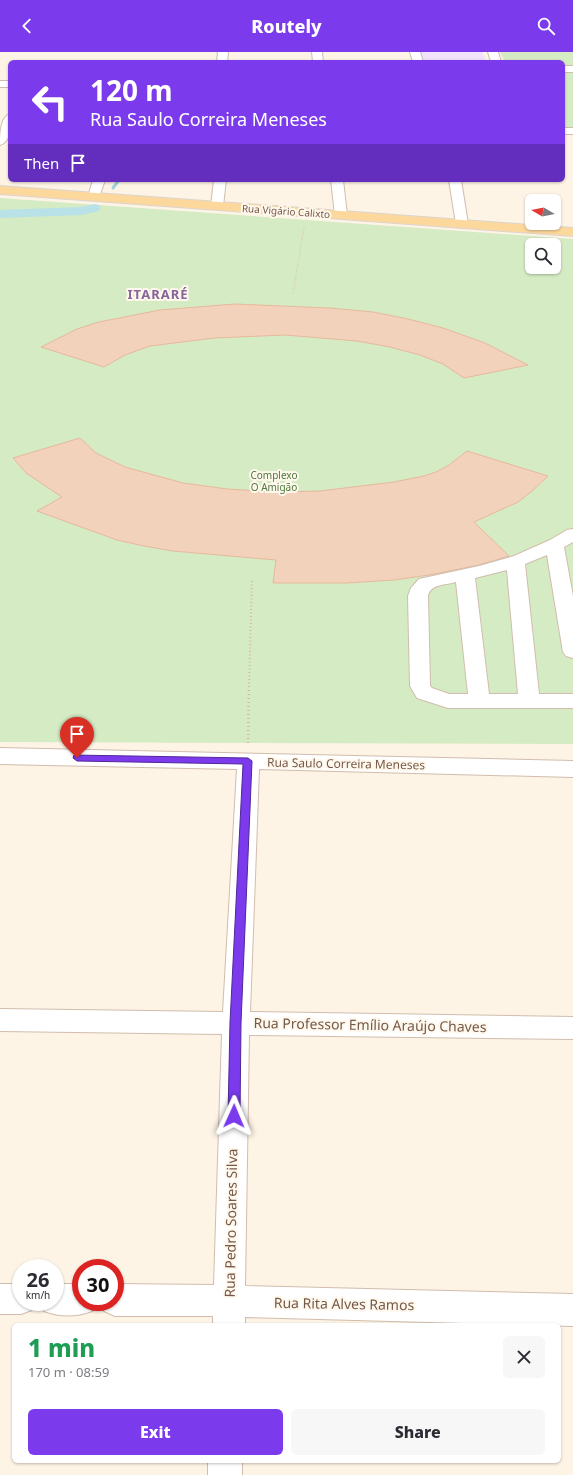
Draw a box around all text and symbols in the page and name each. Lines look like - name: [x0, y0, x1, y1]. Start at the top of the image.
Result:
- text: Routely: [251, 14, 322, 38]
- icon: back: [16, 15, 38, 37]
- icon: search: [535, 15, 557, 37]
- text: 120 m: [90, 71, 173, 109]
- icon: left: [24, 76, 76, 128]
- text: Rua Saulo Correira Meneses: [90, 107, 327, 131]
- icon: arrive: [67, 152, 89, 174]
- text: Then: [24, 153, 59, 173]
- north arrow: [525, 194, 561, 230]
- map controls: [525, 194, 561, 274]
- street label: Rua Vigário Calixto: [241, 201, 331, 221]
- button: search: [525, 238, 561, 274]
- district label: ITARARÉ: [128, 285, 188, 303]
- park label: Complexo O Amigão: [250, 468, 298, 494]
- pin: [60, 717, 94, 758]
- icon: arrive: [66, 723, 88, 745]
- street label: Rua Saulo Correira Meneses: [267, 754, 425, 773]
- street label: Rua Professor Emílio Araújo Chaves: [253, 1013, 487, 1036]
- position arrow: [213, 1095, 255, 1137]
- street label: Rua Pedro Soares Silva: [220, 1148, 241, 1298]
- speed limit sign: 30: [72, 1259, 124, 1311]
- text: 26: [27, 1266, 49, 1293]
- text: km/h: [26, 1288, 50, 1302]
- street label: Rua Rita Alves Ramos: [274, 1293, 415, 1314]
- text: 1 min: [28, 1331, 95, 1364]
- button: close: [503, 1336, 545, 1378]
- text: 170 m · 08:59: [28, 1363, 109, 1381]
- button: Exit: [28, 1409, 283, 1455]
- button: Share: [291, 1409, 545, 1455]

